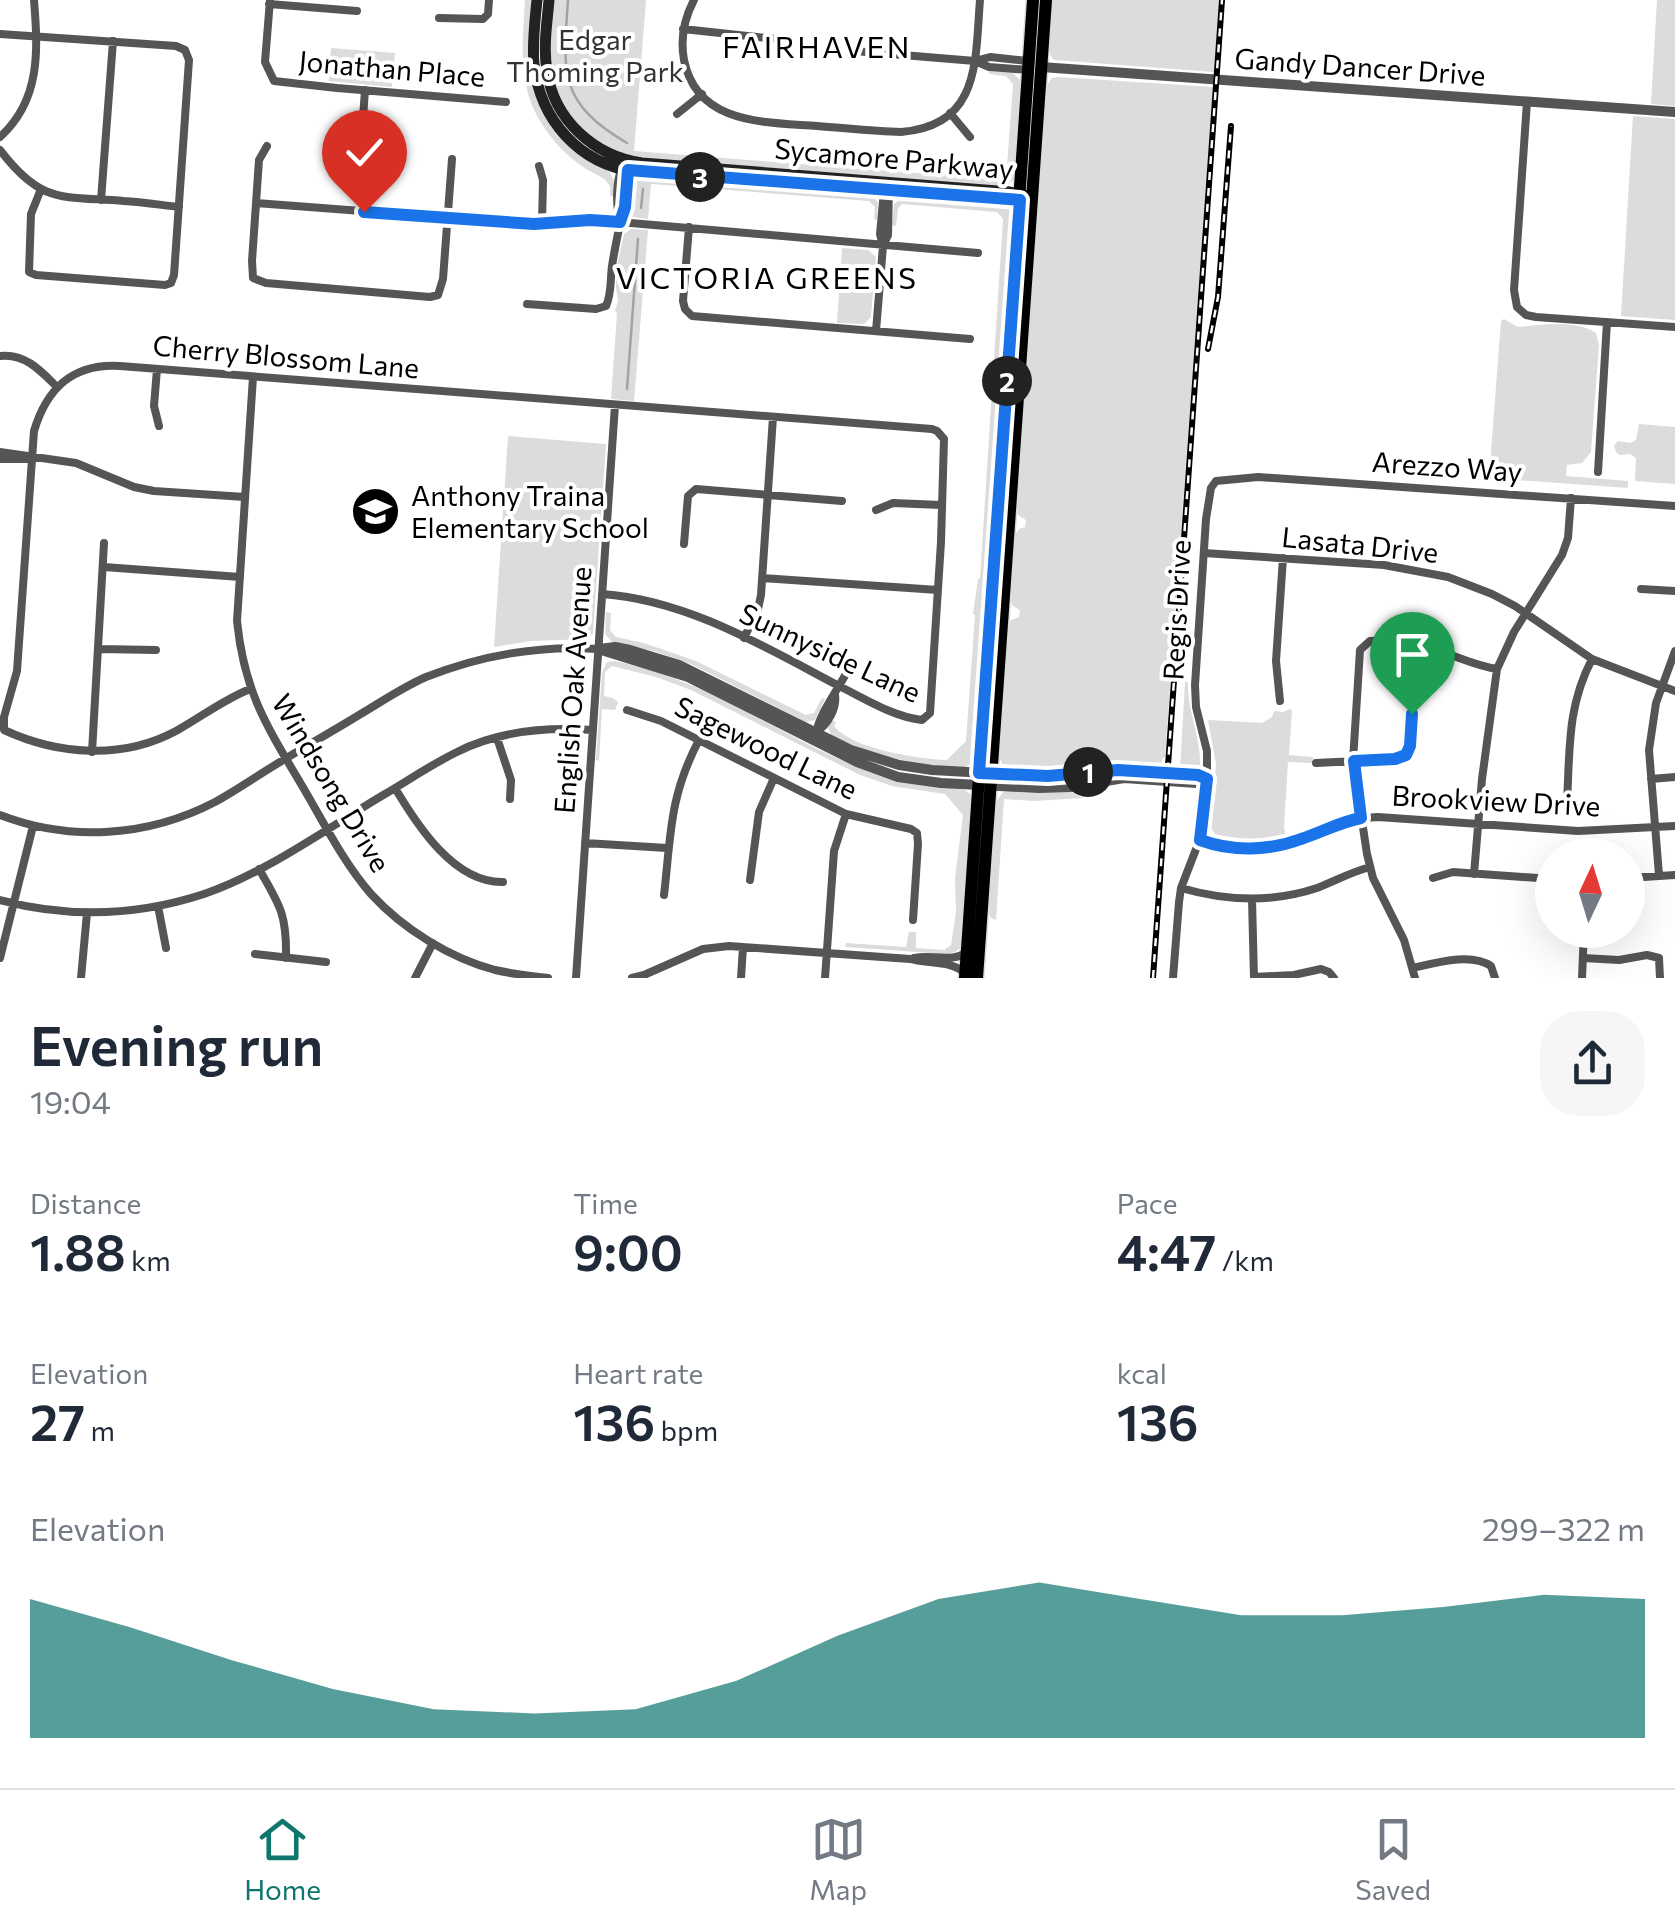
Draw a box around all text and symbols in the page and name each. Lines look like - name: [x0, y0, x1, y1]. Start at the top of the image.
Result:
- park label: Edgar Thoming Park: [506, 22, 684, 88]
- district label: FAIRHAVEN: [722, 27, 912, 64]
- street label: Gandy Dancer Drive: [1234, 40, 1487, 92]
- street label: Jonathan Place: [297, 43, 487, 93]
- pin: [322, 110, 407, 213]
- icon: check: [337, 125, 392, 180]
- street label: Sycamore Parkway: [773, 131, 1015, 185]
- pin: 3: [675, 152, 725, 202]
- text: 3: [692, 160, 708, 194]
- district label: VICTORIA GREENS: [616, 258, 918, 295]
- street label: Cherry Blossom Lane: [151, 327, 421, 385]
- pin: 2: [982, 356, 1032, 406]
- text: 2: [999, 364, 1015, 398]
- street label: Arezzo Way: [1371, 444, 1523, 488]
- place label: Anthony Traina Elementary School: [411, 478, 649, 544]
- school or university icon: Anthony Traina Elementary School: [350, 486, 402, 538]
- street label: Lasata Drive: [1280, 519, 1440, 569]
- street label: Regis Drive: [1155, 539, 1197, 681]
- street label: English Oak Avenue: [546, 565, 598, 815]
- street label: Sunnyside Lane: [734, 595, 926, 709]
- pin: [1370, 612, 1455, 715]
- icon: arrive: [1385, 627, 1440, 682]
- street label: Windsong Drive: [265, 687, 398, 878]
- street label: Sagewood Lane: [670, 688, 863, 806]
- pin: 1: [1063, 747, 1113, 797]
- text: 1: [1082, 755, 1094, 789]
- street label: Brookview Drive: [1391, 778, 1601, 822]
- north arrow: [1535, 838, 1645, 948]
- map controls: [1535, 838, 1645, 948]
- text: Evening run: [30, 1010, 323, 1077]
- button: share: [1540, 1011, 1645, 1116]
- text: 19:04: [30, 1081, 111, 1121]
- text: Distance: [30, 1186, 141, 1220]
- text: Time: [573, 1186, 638, 1220]
- text: Pace: [1117, 1186, 1178, 1220]
- text: 1.88: [30, 1220, 126, 1281]
- text: 9:00: [573, 1220, 683, 1281]
- text: 4:47: [1117, 1220, 1216, 1281]
- text: km: [126, 1243, 171, 1277]
- text: /km: [1216, 1243, 1274, 1277]
- text: Elevation: [30, 1356, 148, 1390]
- text: Heart rate: [573, 1356, 703, 1390]
- text: kcal: [1117, 1356, 1167, 1390]
- text: 27: [30, 1390, 85, 1451]
- text: 136: [573, 1390, 655, 1451]
- text: 136: [1117, 1390, 1198, 1451]
- text: m: [85, 1413, 115, 1447]
- text: bpm: [655, 1413, 718, 1447]
- text: Elevation: [30, 1508, 165, 1548]
- text: 299–322 m: [1482, 1508, 1645, 1548]
- tab: Home: [244, 1812, 321, 1906]
- tab: Map: [809, 1812, 867, 1906]
- tab: Saved: [1355, 1812, 1431, 1906]

